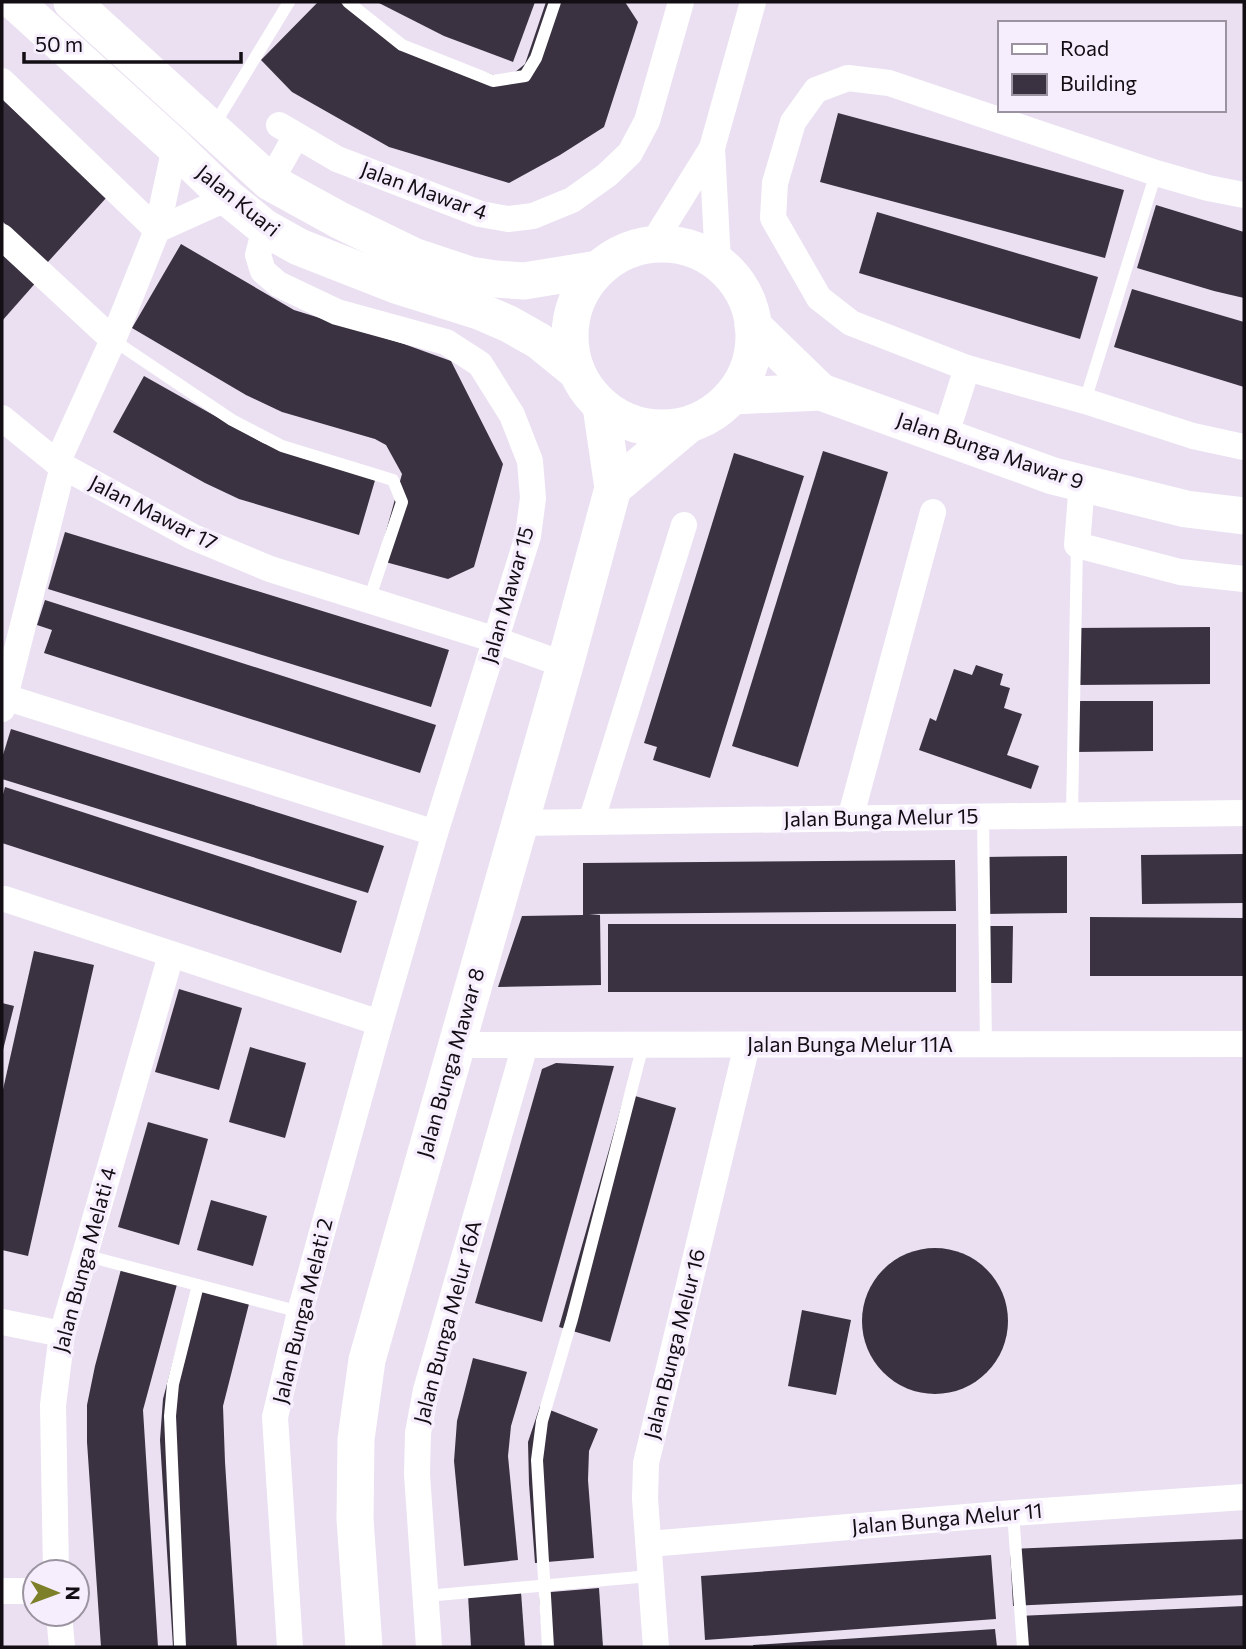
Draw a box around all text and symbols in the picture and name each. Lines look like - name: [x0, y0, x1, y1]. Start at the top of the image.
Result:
- scale bar: [24, 21, 242, 65]
- legend: [998, 21, 1225, 112]
- text: 50 m: [35, 31, 83, 56]
- text: Road: [1060, 35, 1109, 60]
- text: Building: [1060, 70, 1137, 95]
- street label: Jalan Mawar 4: [358, 155, 492, 224]
- street label: Jalan Kuari: [192, 159, 286, 241]
- street label: Jalan Bunga Mawar 9: [894, 406, 1087, 493]
- street label: Jalan Mawar 17: [86, 469, 222, 555]
- street label: Jalan Mawar 15: [475, 523, 538, 666]
- street label: Jalan Bunga Melur 15: [783, 802, 979, 831]
- street label: Jalan Bunga Mawar 8: [410, 965, 489, 1160]
- street label: Jalan Bunga Melur 11A: [747, 1031, 953, 1056]
- street label: Jalan Bunga Melati 4: [47, 1164, 120, 1355]
- street label: Jalan Bunga Melati 2: [266, 1215, 337, 1406]
- street label: Jalan Bunga Melur 16A: [407, 1217, 486, 1426]
- street label: Jalan Bunga Melur 16: [638, 1246, 709, 1441]
- street label: Jalan Bunga Melur 11: [850, 1497, 1043, 1538]
- north arrow: [21, 1558, 91, 1628]
- text: N: [62, 1586, 85, 1601]

